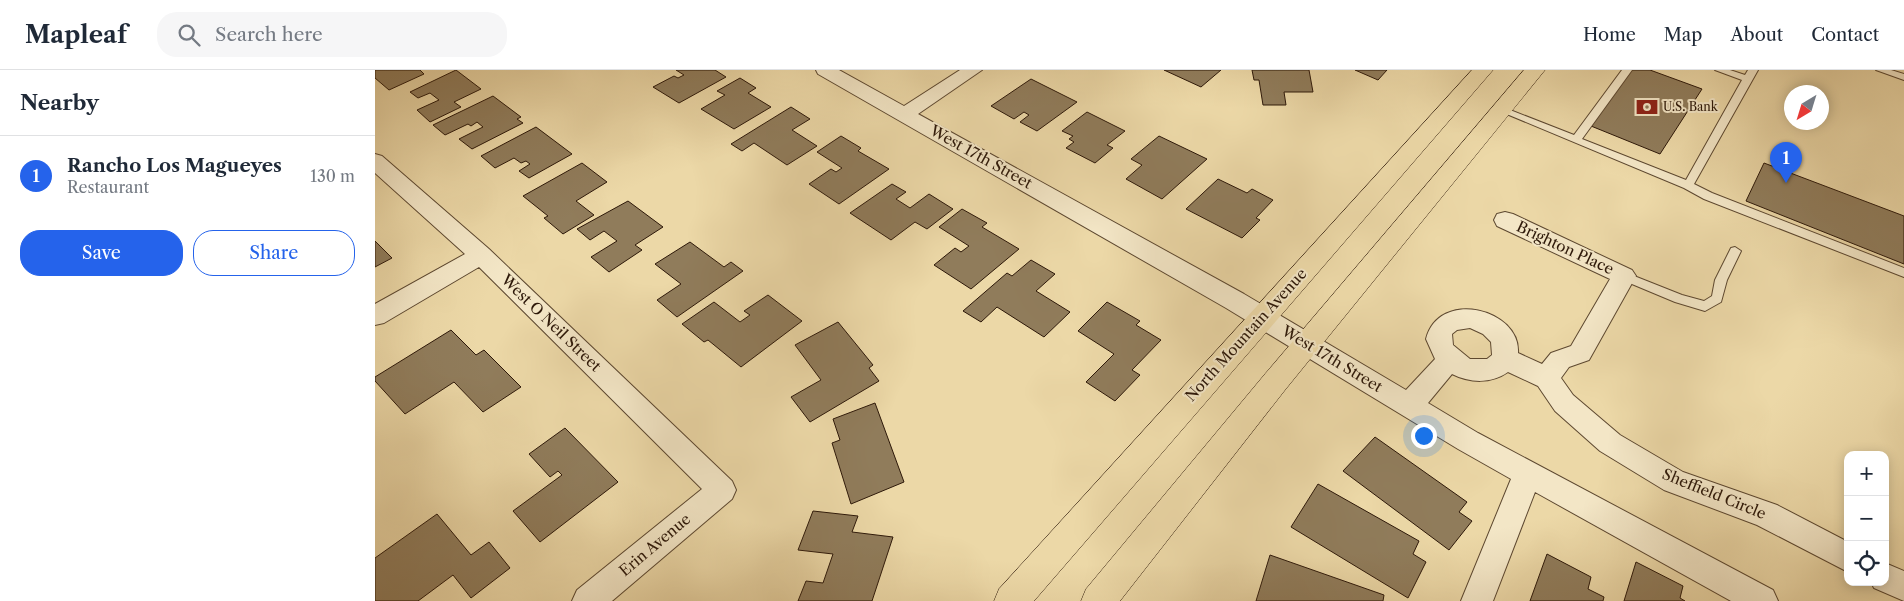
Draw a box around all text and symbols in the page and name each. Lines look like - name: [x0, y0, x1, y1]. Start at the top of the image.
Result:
- search box: [157, 12, 507, 57]
- text: Mapleaf: [25, 20, 127, 49]
- icon: search: [175, 21, 203, 49]
- text: Search here: [215, 23, 323, 46]
- text: Home: [1583, 24, 1636, 46]
- text: Map: [1664, 24, 1702, 46]
- text: About: [1730, 24, 1783, 46]
- text: Contact: [1811, 24, 1879, 46]
- north arrow: [1784, 85, 1829, 130]
- text: Nearby: [20, 90, 99, 115]
- bank icon: U.S. Bank: [1634, 94, 1660, 120]
- place label: U.S. Bank: [1663, 99, 1719, 114]
- street label: West 17th Street: [926, 120, 1036, 193]
- pin: 1: [1770, 142, 1802, 183]
- text: Rancho Los Magueyes: [67, 154, 282, 177]
- text: 1: [32, 166, 40, 186]
- text: 130 m: [310, 166, 355, 186]
- text: Restaurant: [67, 177, 149, 197]
- street label: Brighton Place: [1514, 217, 1617, 278]
- button: Save: [20, 230, 183, 276]
- button: Share: [193, 230, 355, 276]
- street label: North Mountain Avenue: [1181, 264, 1310, 405]
- street label: West O Neil Street: [497, 269, 606, 376]
- street label: West 17th Street: [1278, 321, 1387, 396]
- your location: [1411, 423, 1437, 449]
- map controls: [1844, 451, 1889, 586]
- button: +: [1844, 451, 1889, 496]
- street label: Sheffield Circle: [1660, 464, 1769, 523]
- button: −: [1844, 496, 1889, 541]
- street label: Erin Avenue: [615, 509, 694, 580]
- button: locate: [1844, 541, 1889, 586]

